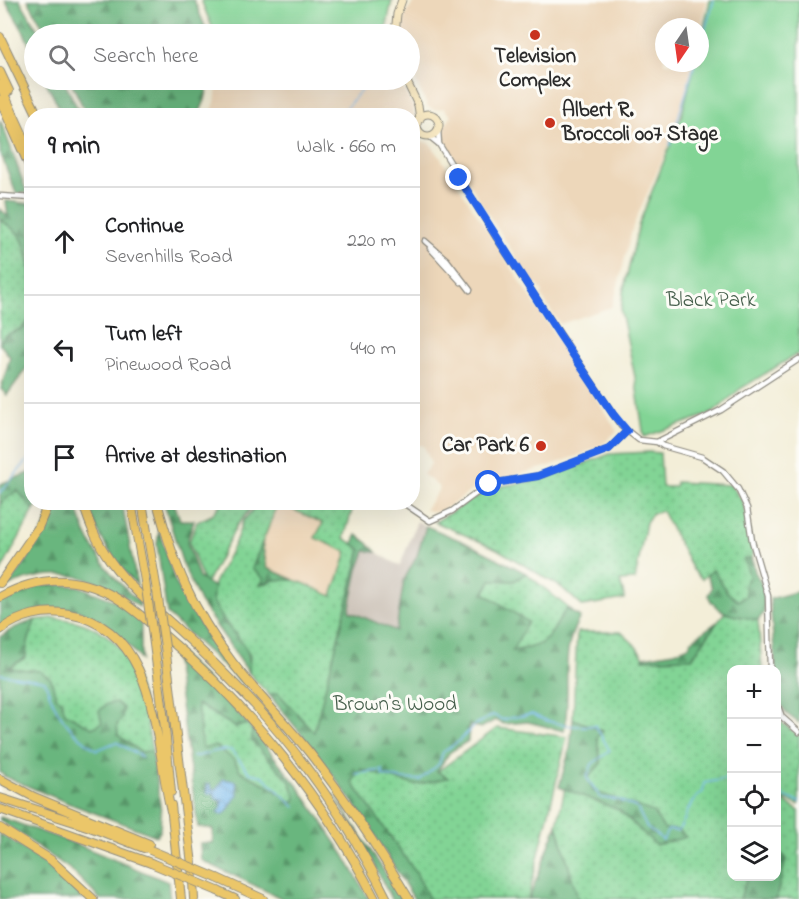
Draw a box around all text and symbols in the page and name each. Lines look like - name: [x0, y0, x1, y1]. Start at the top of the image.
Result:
- north arrow: [655, 18, 709, 72]
- search box: [24, 24, 420, 90]
- marker: Television Complex: [528, 28, 542, 42]
- icon: search: [45, 41, 78, 74]
- text: Search here: [93, 41, 198, 73]
- place label: Television Complex: [494, 42, 576, 96]
- place label: Albert R. Broccoli 007 Stage: [561, 96, 718, 152]
- marker: Albert R. Broccoli 007 Stage: [543, 116, 557, 130]
- text: 9 min: [48, 128, 100, 166]
- text: Walk · 660 m: [297, 133, 396, 162]
- route end: [445, 164, 471, 190]
- text: Continue: [105, 211, 184, 243]
- icon: ahead: [48, 225, 81, 258]
- text: 220 m: [347, 227, 396, 256]
- text: Sevenhills Road: [105, 243, 232, 272]
- park label: Black Park: [665, 286, 757, 316]
- text: Turn left: [105, 319, 182, 351]
- icon: left: [48, 333, 81, 366]
- text: 440 m: [350, 335, 396, 364]
- text: Pinewood Road: [105, 351, 231, 380]
- place label: Car Park 6: [442, 431, 530, 461]
- marker: Car Park 6: [534, 439, 548, 453]
- icon: arrive: [48, 441, 81, 474]
- text: Arrive at destination: [105, 441, 287, 473]
- route start: [475, 470, 501, 496]
- map controls: [727, 665, 781, 881]
- button: +: [727, 665, 781, 719]
- park label: Brown's Wood: [332, 690, 457, 720]
- button: −: [727, 719, 781, 773]
- button: locate: [727, 773, 781, 827]
- button: layers: [727, 827, 781, 881]

